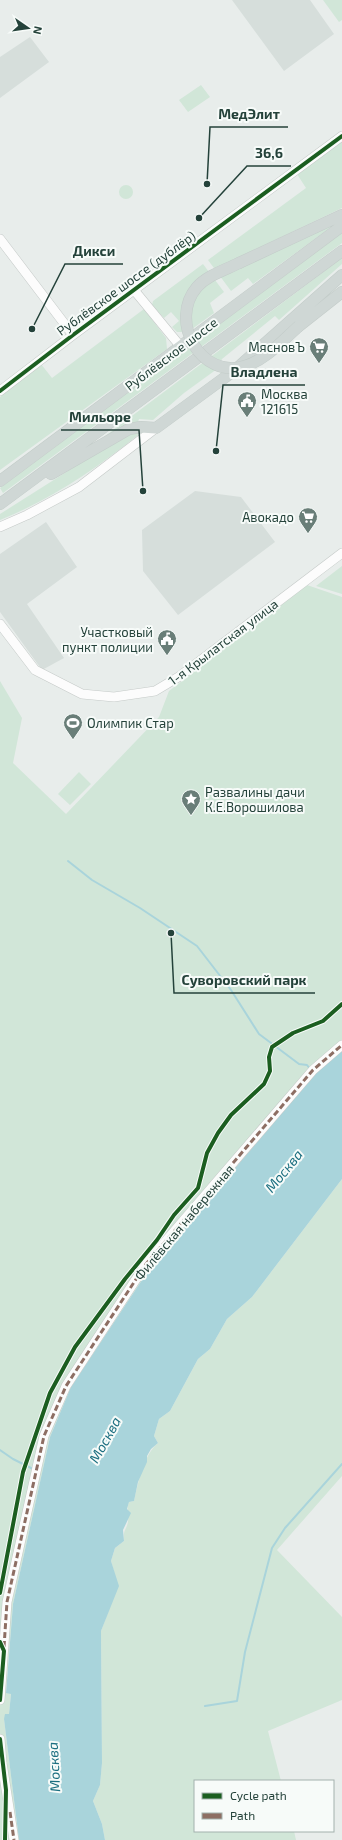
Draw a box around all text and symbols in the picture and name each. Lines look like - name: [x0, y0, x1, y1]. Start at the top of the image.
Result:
- north arrow: [8, 8, 48, 48]
- text: N: [31, 25, 45, 36]
- callout: МедЭлит: [210, 101, 288, 127]
- text: МедЭлит: [218, 105, 280, 122]
- callout: 36,6: [247, 140, 291, 166]
- text: 36,6: [255, 144, 283, 161]
- street label: Рублёвское шоссе (дублёр): [53, 227, 199, 339]
- callout: Дикси: [65, 238, 123, 264]
- text: Дикси: [73, 242, 115, 259]
- street label: Рублёвское шоссе: [122, 314, 220, 394]
- supermarket icon: МясновЪ: [308, 336, 330, 364]
- place label: МясновЪ: [248, 339, 305, 355]
- callout: Владлена: [223, 359, 305, 385]
- text: Владлена: [231, 363, 297, 380]
- place label: Москва 121615: [261, 386, 308, 417]
- public building icon: Москва 121615: [236, 390, 258, 418]
- callout: Мильоре: [61, 404, 139, 430]
- text: Мильоре: [69, 408, 131, 425]
- supermarket icon: Авокадо: [297, 506, 319, 534]
- place label: Авокадо: [242, 509, 294, 525]
- street label: 1-я Крылатская улица: [165, 596, 281, 688]
- place label: Участковый пункт полиции: [62, 624, 153, 655]
- public building icon: Участковый пункт полиции: [156, 628, 178, 656]
- sports icon: Олимпик Стар: [62, 712, 84, 740]
- place label: Олимпик Стар: [87, 715, 174, 731]
- place label: Развалины дачи К.Е.Ворошилова: [205, 784, 305, 815]
- place icon: Развалины дачи К.Е.Ворошилова: [180, 788, 202, 816]
- callout: Суворовский парк: [174, 967, 315, 993]
- text: Суворовский парк: [181, 971, 307, 988]
- water label: Москва: [261, 1146, 306, 1196]
- street label: Филёвская набережная: [131, 1161, 237, 1283]
- water label: Москва: [85, 1414, 124, 1466]
- water label: Москва: [44, 1742, 63, 1792]
- legend: [194, 1780, 334, 1832]
- text: Cycle path: [230, 1788, 287, 1802]
- text: Path: [230, 1808, 255, 1822]

